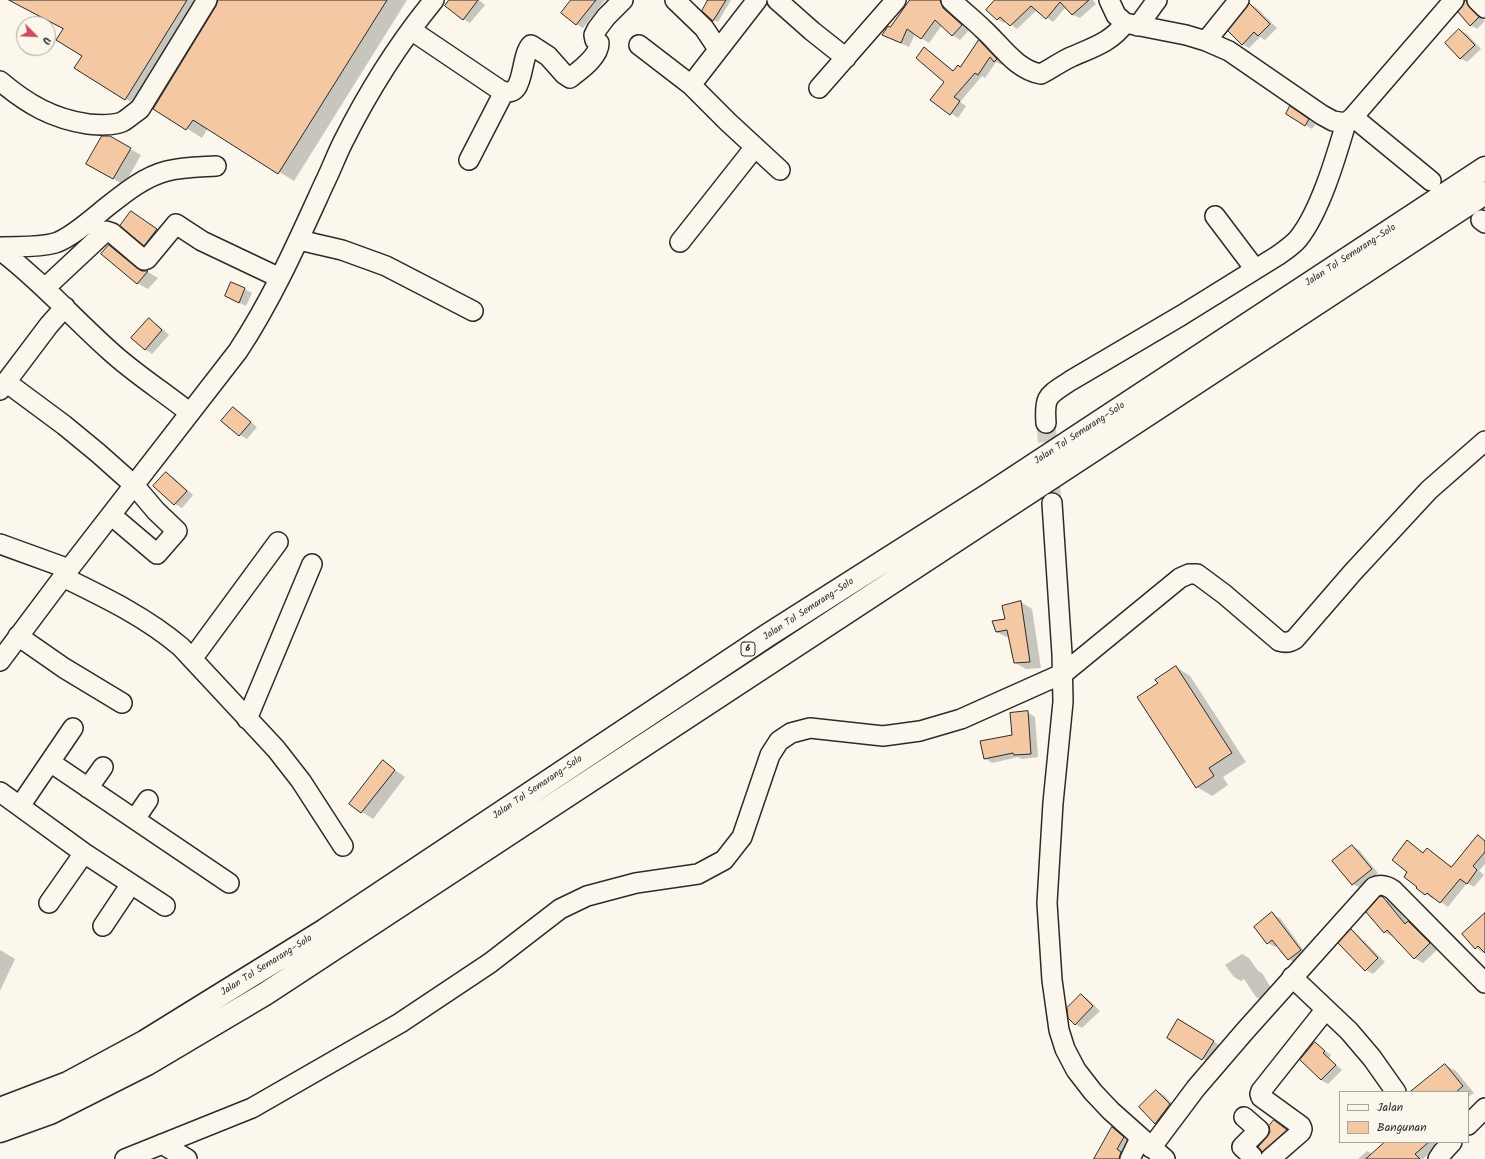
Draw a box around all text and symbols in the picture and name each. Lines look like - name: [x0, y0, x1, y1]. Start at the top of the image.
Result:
- north arrow: [16, 16, 56, 56]
- text: U: [36, 34, 56, 47]
- street label: Jalan Tol Semarang–Solo: [1303, 222, 1399, 290]
- street label: Jalan Tol Semarang–Solo: [1032, 400, 1128, 468]
- street label: Jalan Tol Semarang–Solo: [761, 576, 857, 644]
- road number: 6: [741, 642, 755, 656]
- street label: Jalan Tol Semarang–Solo: [491, 753, 585, 823]
- street label: Jalan Tol Semarang–Solo: [219, 933, 315, 999]
- legend: [1339, 1091, 1469, 1143]
- text: Jalan: [1377, 1098, 1403, 1117]
- text: Bangunan: [1377, 1118, 1427, 1137]

